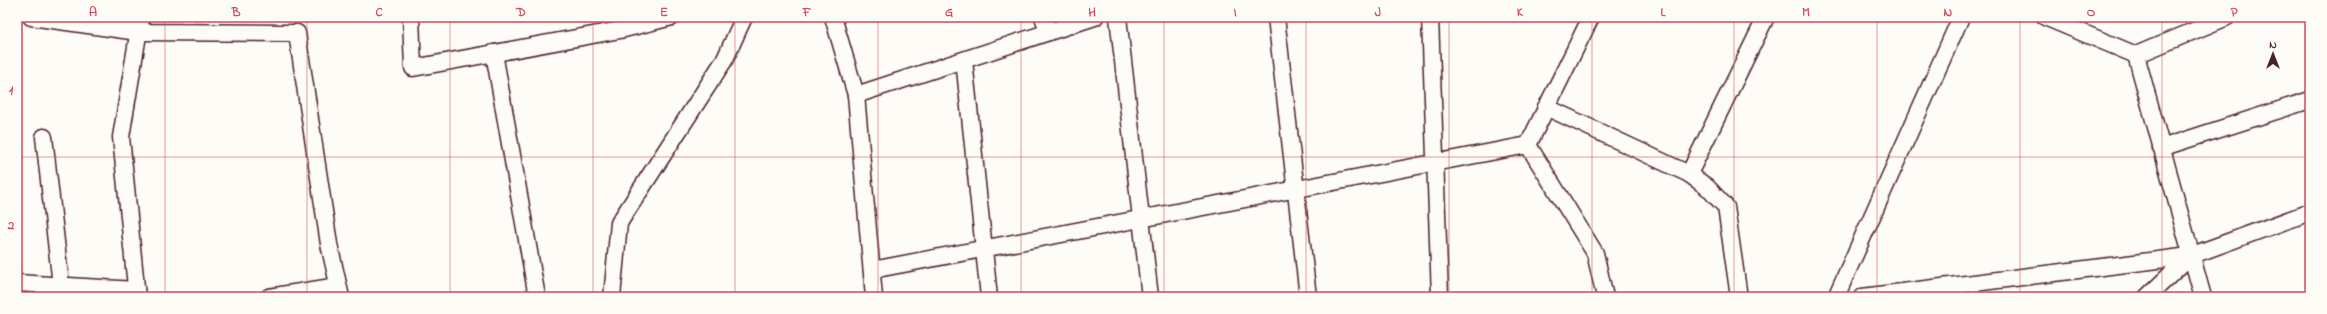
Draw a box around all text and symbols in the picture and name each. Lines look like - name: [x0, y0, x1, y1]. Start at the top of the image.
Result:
- text: A: [89, 3, 97, 22]
- text: B: [231, 3, 241, 22]
- text: C: [375, 3, 383, 22]
- text: D: [515, 3, 526, 22]
- text: E: [660, 3, 668, 22]
- text: F: [802, 3, 812, 22]
- text: G: [945, 3, 953, 22]
- text: H: [1088, 3, 1096, 22]
- text: I: [1233, 3, 1237, 22]
- text: J: [1375, 3, 1381, 22]
- text: K: [1517, 3, 1524, 22]
- text: L: [1661, 3, 1667, 22]
- text: M: [1802, 3, 1810, 22]
- text: N: [1944, 3, 1953, 22]
- text: O: [2087, 3, 2096, 22]
- text: P: [2231, 3, 2238, 22]
- north arrow: [2253, 34, 2293, 74]
- text: N: [2269, 37, 2277, 53]
- text: 1: [9, 81, 14, 100]
- text: 2: [7, 216, 15, 235]

